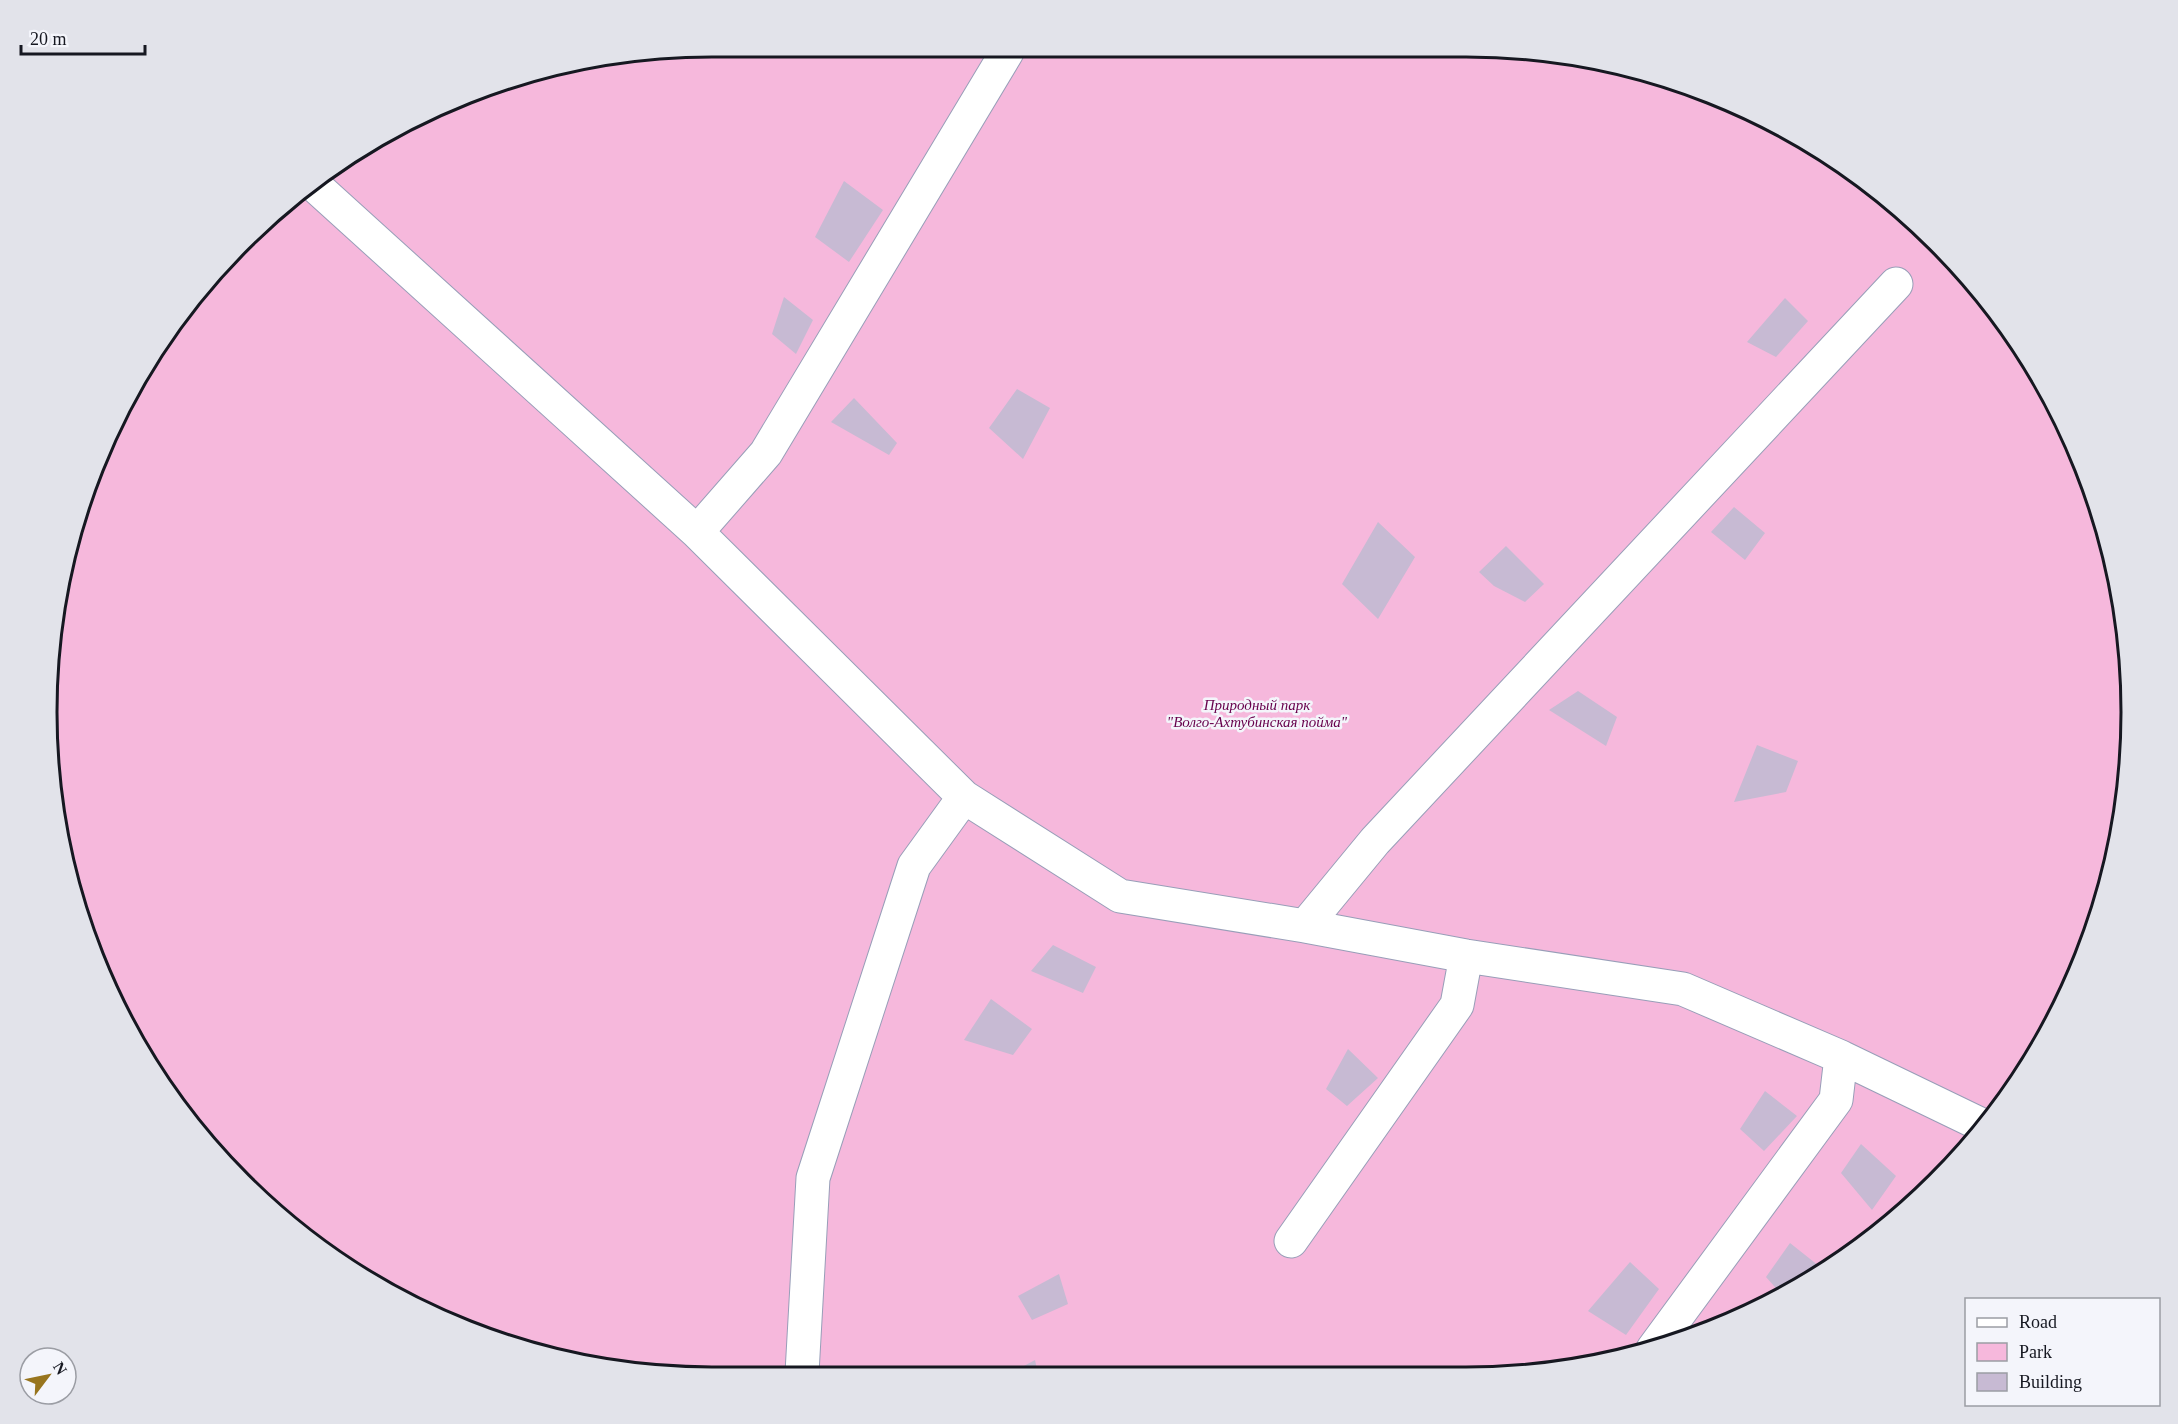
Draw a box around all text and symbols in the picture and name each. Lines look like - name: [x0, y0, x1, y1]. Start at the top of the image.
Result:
- scale bar: [21, 18, 146, 56]
- text: 20 m: [30, 29, 67, 49]
- park label: Природный парк "Волго-Ахтубинская пойма": [1167, 697, 1348, 730]
- legend: [1965, 1298, 2160, 1406]
- text: Road: [2019, 1312, 2057, 1332]
- text: Park: [2019, 1342, 2052, 1362]
- north arrow: [18, 1346, 78, 1406]
- text: N: [50, 1359, 71, 1378]
- text: Building: [2019, 1372, 2082, 1392]

